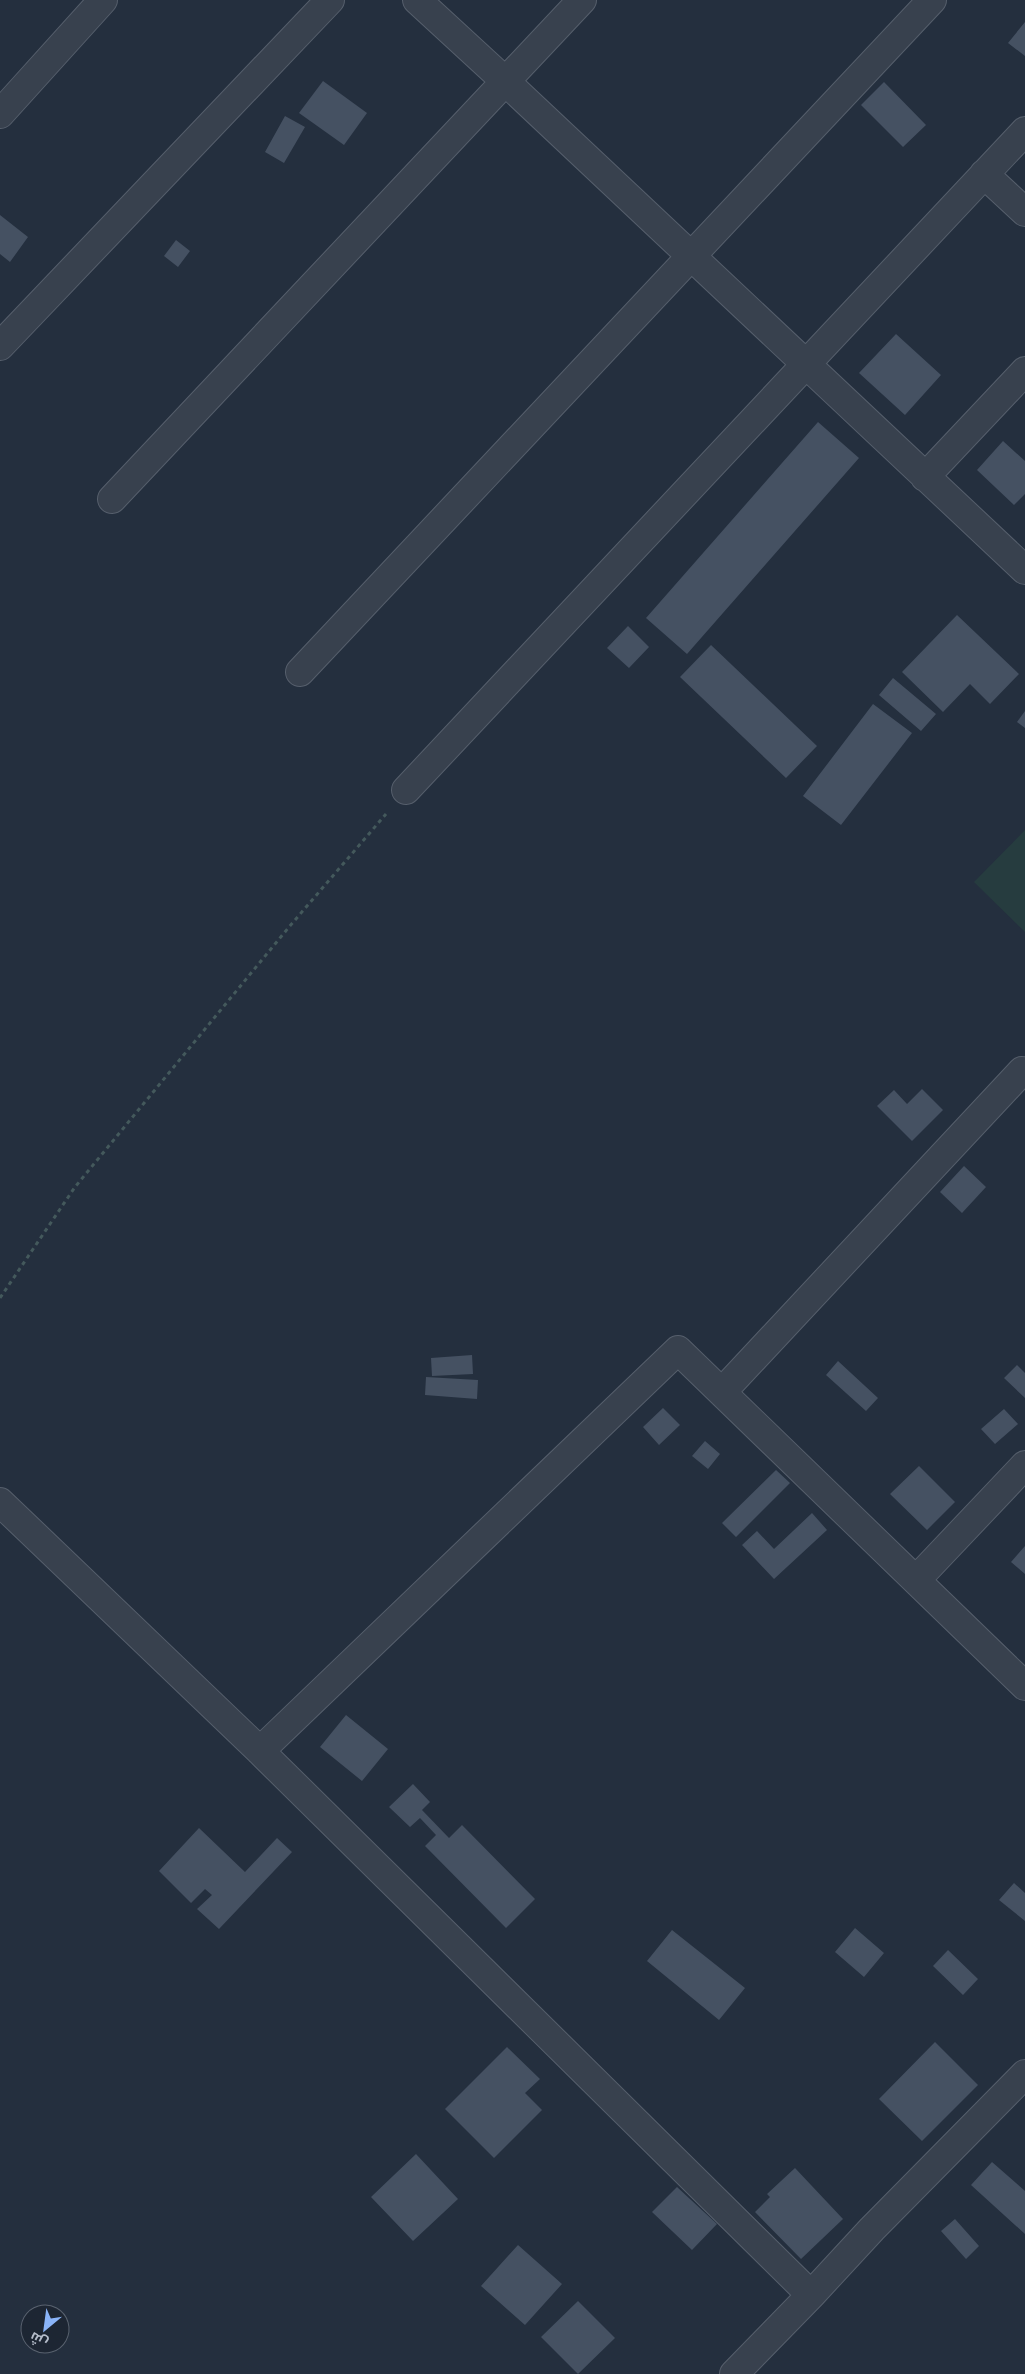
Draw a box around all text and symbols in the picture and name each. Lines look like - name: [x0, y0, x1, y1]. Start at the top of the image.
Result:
- north arrow: [20, 2304, 70, 2354]
- text: ش: [25, 2327, 51, 2354]

